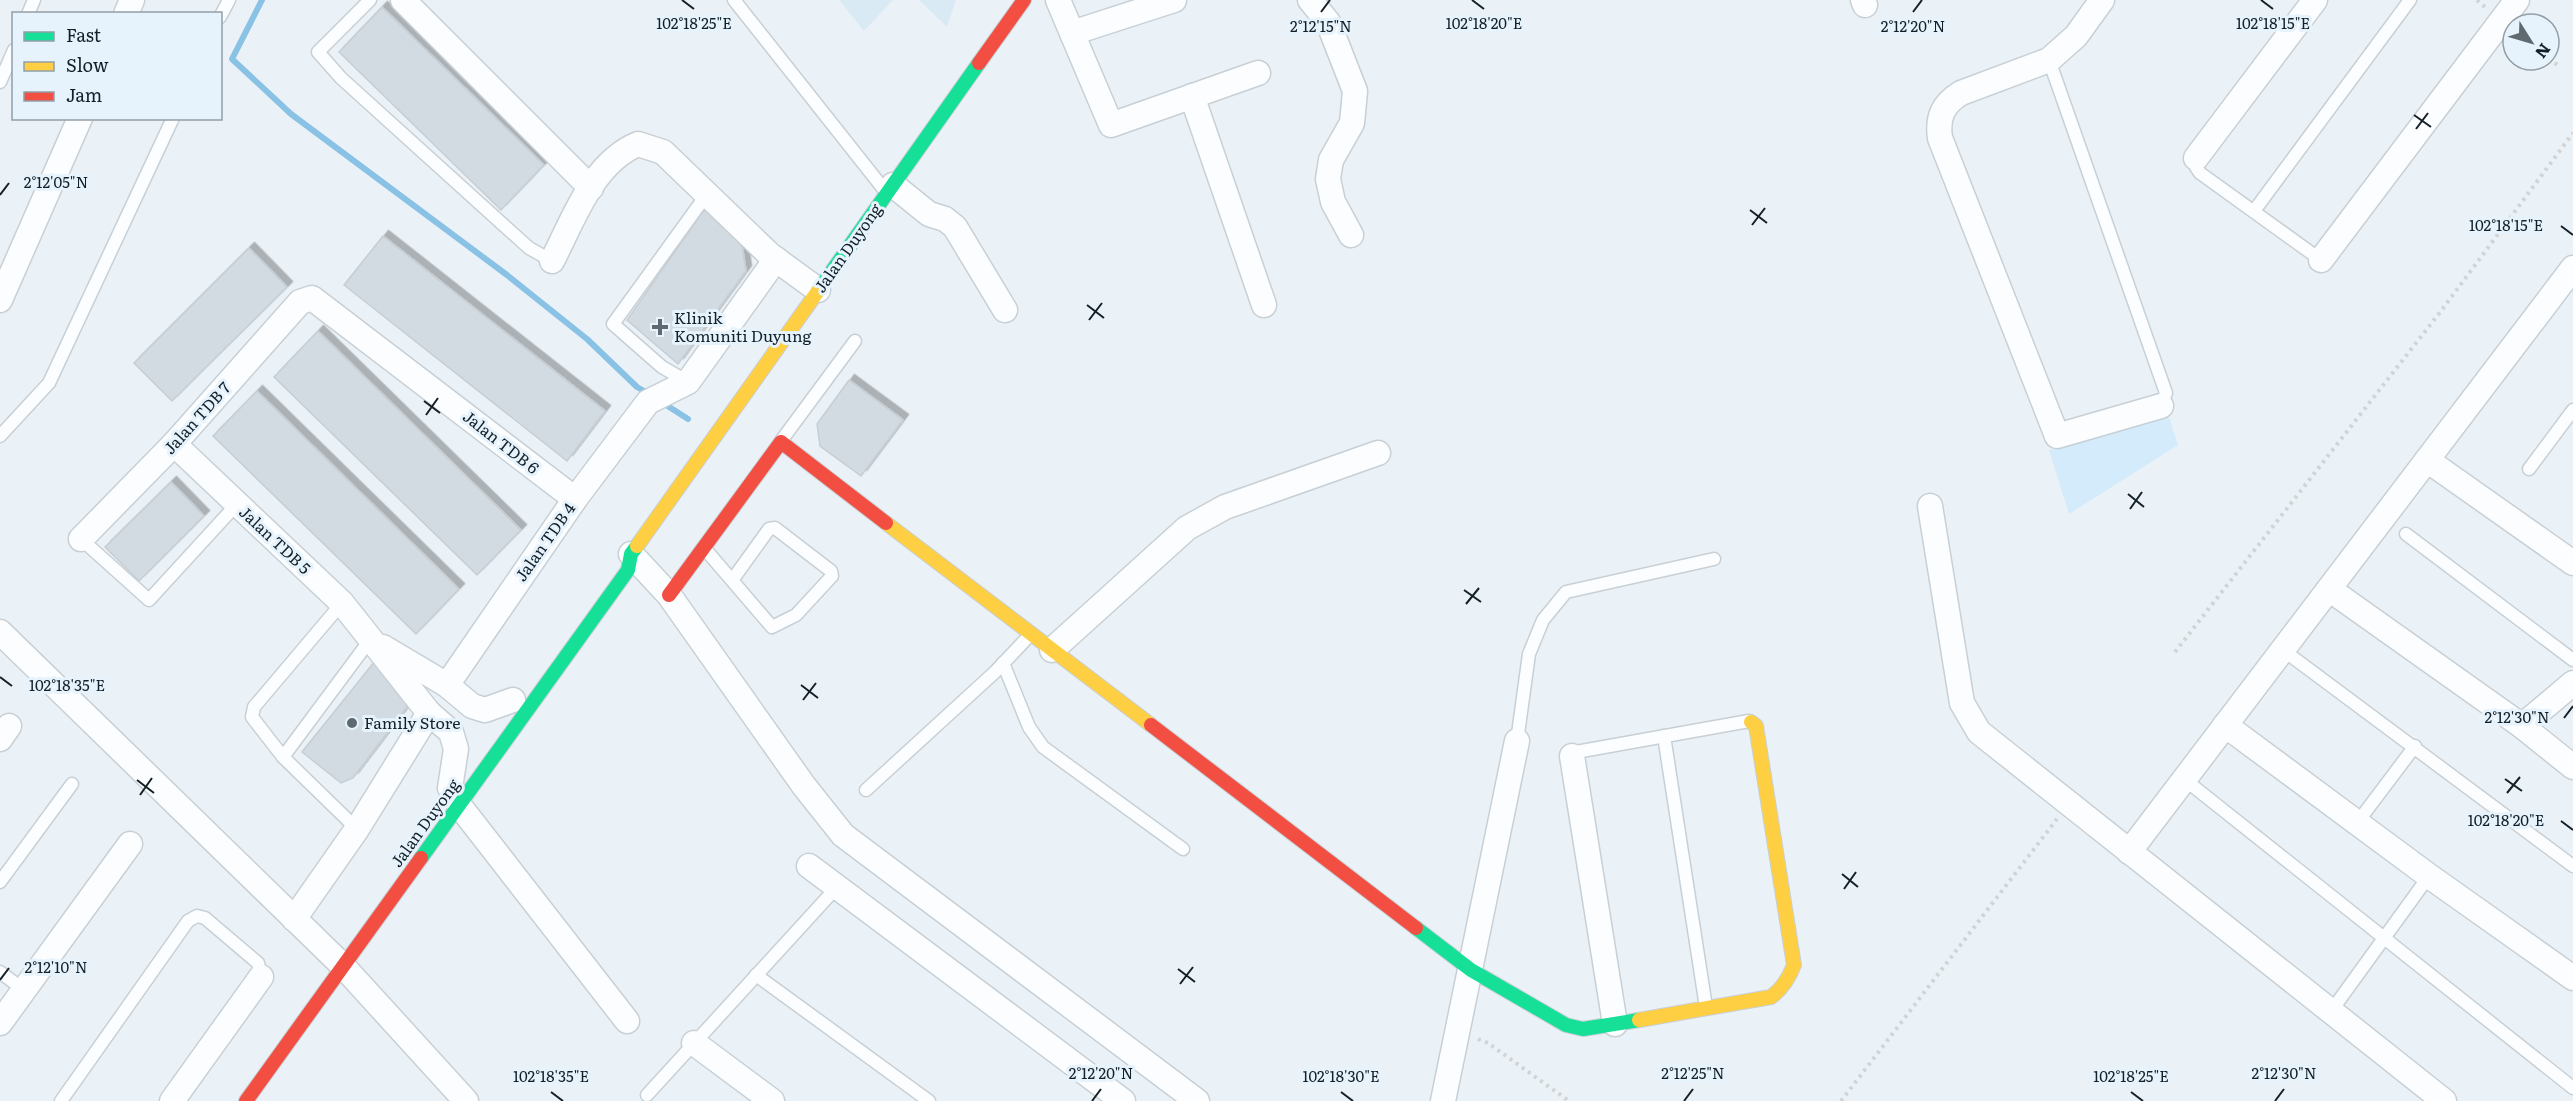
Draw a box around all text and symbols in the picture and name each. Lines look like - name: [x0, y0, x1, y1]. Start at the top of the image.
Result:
- text: 102°18'25"E: [656, 11, 732, 34]
- text: 102°18'20"E: [1446, 11, 1522, 34]
- text: 102°18'15"E: [2236, 11, 2310, 34]
- legend: [12, 12, 222, 120]
- north arrow: [2501, 12, 2561, 72]
- text: 2°12'15"N: [1290, 14, 1352, 37]
- text: 2°12'20"N: [1881, 14, 1945, 37]
- text: Fast: [66, 21, 102, 48]
- text: N: [2530, 39, 2557, 64]
- text: Slow: [66, 51, 109, 78]
- text: Jam: [66, 81, 102, 108]
- text: 2°12'05"N: [24, 170, 88, 193]
- street label: Jalan Duyong: [808, 198, 887, 297]
- text: 102°18'15"E: [2469, 213, 2543, 236]
- place label: Klinik Komuniti Duyung: [674, 305, 812, 347]
- marker: Klinik Komuniti Duyung: [651, 318, 669, 336]
- street label: Jalan TDB 7: [157, 376, 235, 459]
- street label: Jalan TDB 6: [458, 404, 545, 479]
- street label: Jalan TDB 4: [508, 497, 580, 586]
- street label: Jalan TDB 5: [234, 500, 317, 579]
- text: 102°18'35"E: [29, 673, 105, 696]
- text: 2°12'30"N: [2485, 705, 2549, 728]
- place label: Family Store: [364, 710, 460, 734]
- marker: Family Store: [345, 716, 359, 730]
- street label: Jalan Duyong: [384, 773, 464, 872]
- text: 102°18'20"E: [2468, 808, 2544, 831]
- text: 2°12'10"N: [25, 955, 87, 978]
- text: 2°12'20"N: [1069, 1061, 1133, 1084]
- text: 2°12'25"N: [1661, 1061, 1725, 1084]
- text: 2°12'30"N: [2252, 1061, 2316, 1084]
- text: 102°18'35"E: [513, 1064, 589, 1087]
- text: 102°18'30"E: [1302, 1064, 1380, 1087]
- text: 102°18'25"E: [2093, 1064, 2169, 1087]

